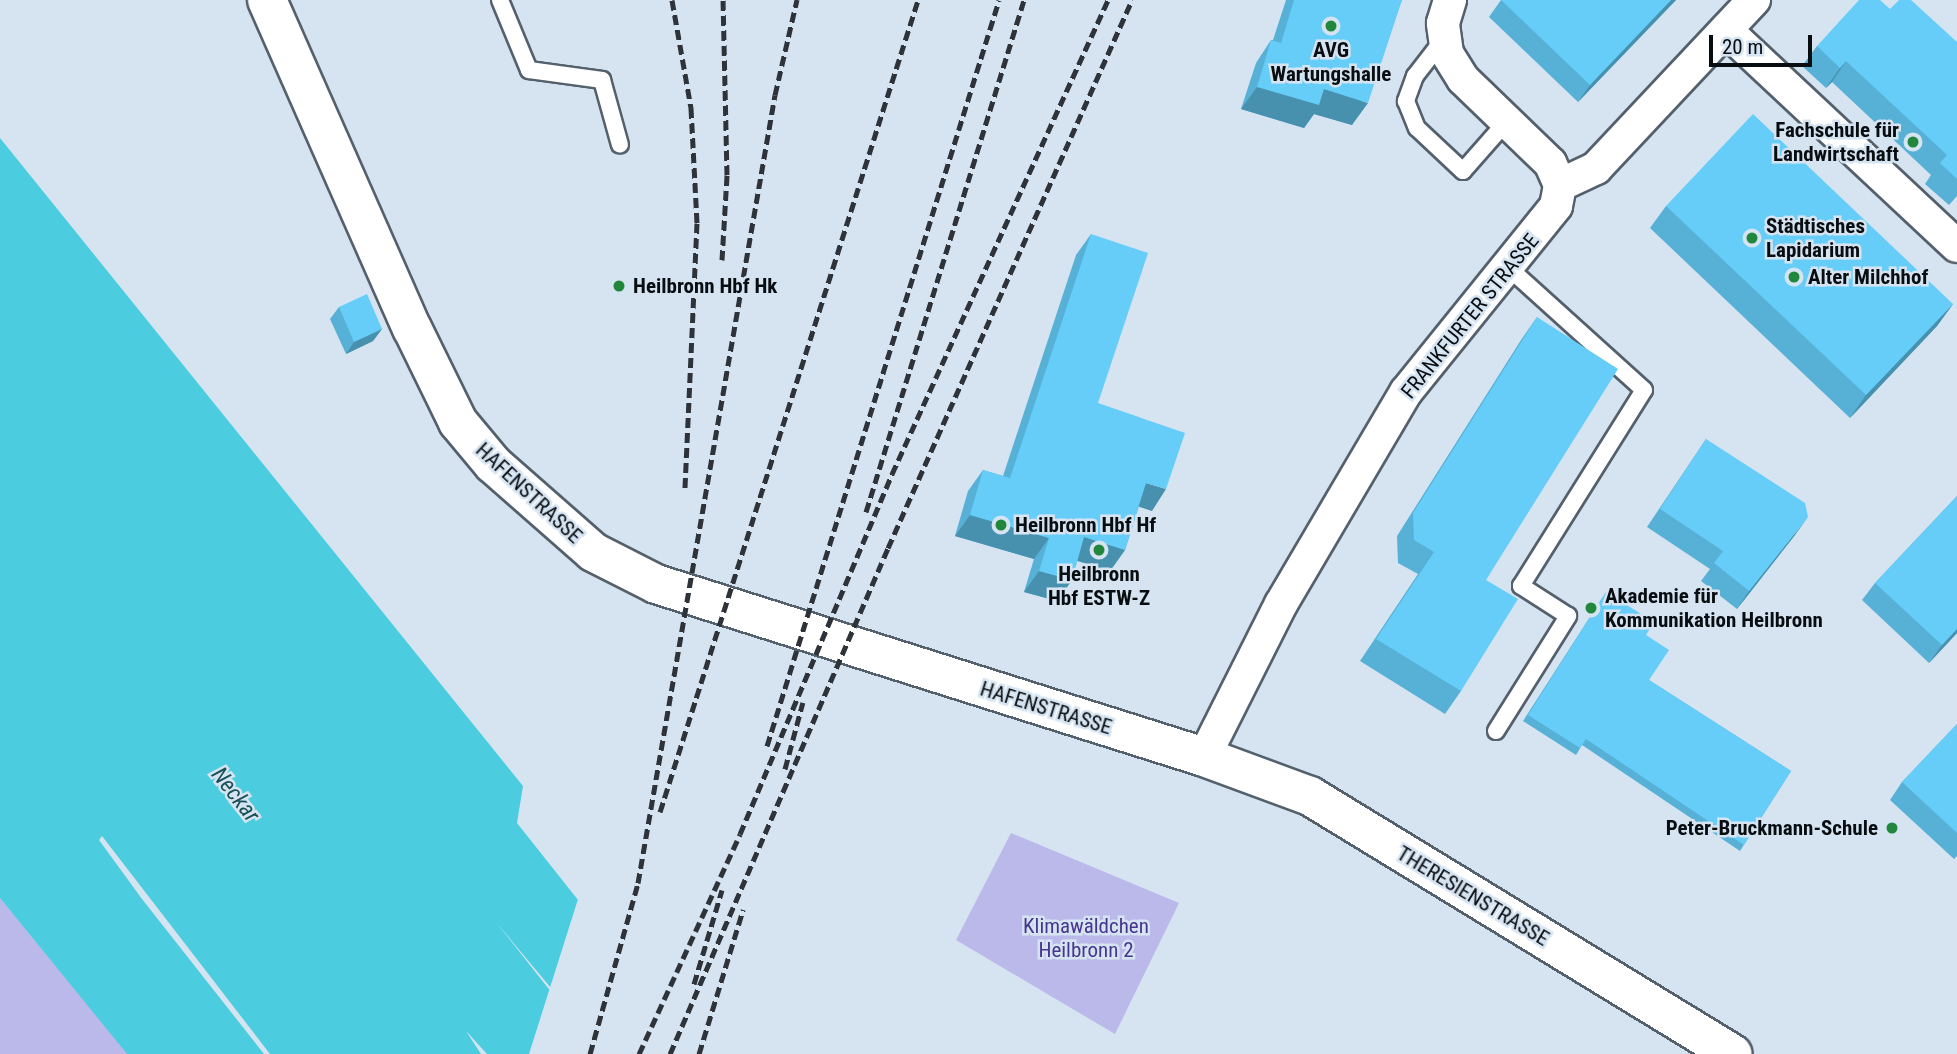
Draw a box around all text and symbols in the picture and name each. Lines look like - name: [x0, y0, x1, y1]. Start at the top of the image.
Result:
- marker: AVG Wartungshalle: [1323, 18, 1339, 34]
- scale bar: [1712, 21, 1815, 65]
- text: 20 m: [1722, 35, 1763, 59]
- place label: AVG Wartungshalle: [1271, 37, 1391, 87]
- place label: Fachschule für Landwirtschaft: [1773, 117, 1899, 167]
- marker: Fachschule für Landwirtschaft: [1905, 134, 1921, 150]
- place label: Städtisches Lapidarium: [1766, 213, 1865, 263]
- street label: FRANKFURTER STRASSE: [1396, 229, 1544, 403]
- marker: Städtisches Lapidarium: [1744, 230, 1760, 246]
- place label: Alter Milchhof: [1808, 264, 1928, 290]
- marker: Alter Milchhof: [1786, 269, 1802, 285]
- place label: Heilbronn Hbf Hk: [633, 273, 777, 299]
- marker: Heilbronn Hbf Hk: [611, 278, 627, 294]
- street label: HAFENSTRASSE: [471, 437, 587, 549]
- place label: Heilbronn Hbf Hf: [1015, 512, 1156, 538]
- marker: Heilbronn Hbf Hf: [993, 517, 1009, 533]
- marker: Heilbronn Hbf ESTW-Z: [1091, 542, 1107, 558]
- place label: Heilbronn Hbf ESTW-Z: [1048, 561, 1150, 611]
- place label: Akademie für Kommunikation Heilbronn: [1605, 583, 1823, 633]
- marker: Akademie für Kommunikation Heilbronn: [1583, 600, 1599, 616]
- street label: HAFENSTRASSE: [977, 676, 1115, 740]
- water label: Neckar: [205, 762, 265, 828]
- place label: Peter-Bruckmann-Schule: [1666, 815, 1878, 841]
- marker: Peter-Bruckmann-Schule: [1884, 820, 1900, 836]
- street label: THERESIENSTRASSE: [1392, 841, 1554, 951]
- park label: Klimawäldchen Heilbronn 2: [1023, 913, 1149, 963]

